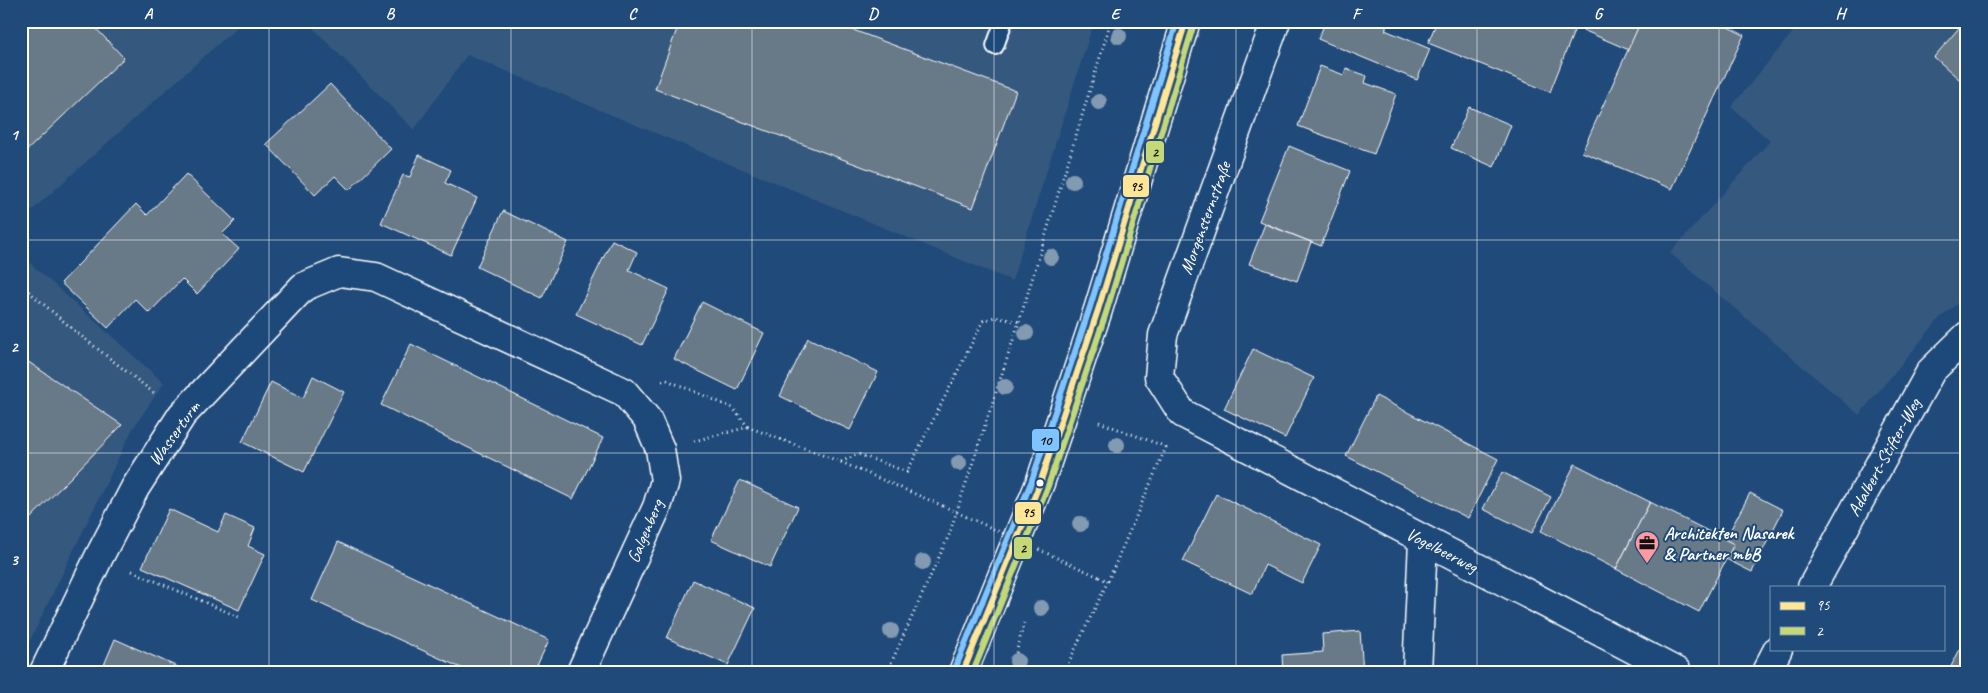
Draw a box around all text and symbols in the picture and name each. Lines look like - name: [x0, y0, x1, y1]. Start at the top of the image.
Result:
- text: A: [144, 4, 154, 24]
- text: B: [386, 4, 396, 24]
- text: C: [628, 4, 638, 24]
- text: D: [868, 4, 879, 24]
- text: E: [1111, 4, 1122, 24]
- text: F: [1352, 4, 1363, 24]
- text: G: [1594, 4, 1604, 24]
- text: H: [1835, 4, 1847, 24]
- text: 1: [10, 125, 19, 145]
- line badge: 2: [1145, 140, 1165, 164]
- text: 2: [1152, 144, 1160, 161]
- street label: Morgensternstraße: [1174, 158, 1236, 277]
- line badge: 95: [1122, 174, 1150, 198]
- text: 95: [1130, 178, 1144, 195]
- text: 2: [10, 337, 19, 357]
- street label: Adalbert-Stifter-Weg: [1842, 393, 1926, 520]
- street label: Wasserturm: [143, 396, 205, 470]
- line badge: 10: [1031, 428, 1060, 452]
- text: 10: [1039, 432, 1053, 449]
- unlabelled marker: [1035, 478, 1045, 488]
- street label: Galgenberg: [622, 495, 669, 566]
- line badge: 95: [1014, 501, 1042, 525]
- text: 95: [1022, 504, 1036, 521]
- place label: Architekten Nasarek & Partner mbB: [1664, 522, 1795, 565]
- street label: Vogelbeerweg: [1402, 523, 1483, 578]
- office icon: Architekten Nasarek & Partner mbB: [1634, 530, 1660, 564]
- line badge: 2: [1013, 536, 1033, 560]
- text: 2: [1020, 540, 1028, 557]
- text: 3: [10, 550, 19, 570]
- legend: [1770, 586, 1946, 650]
- text: 95: [1816, 596, 1831, 615]
- text: 2: [1816, 622, 1824, 641]

